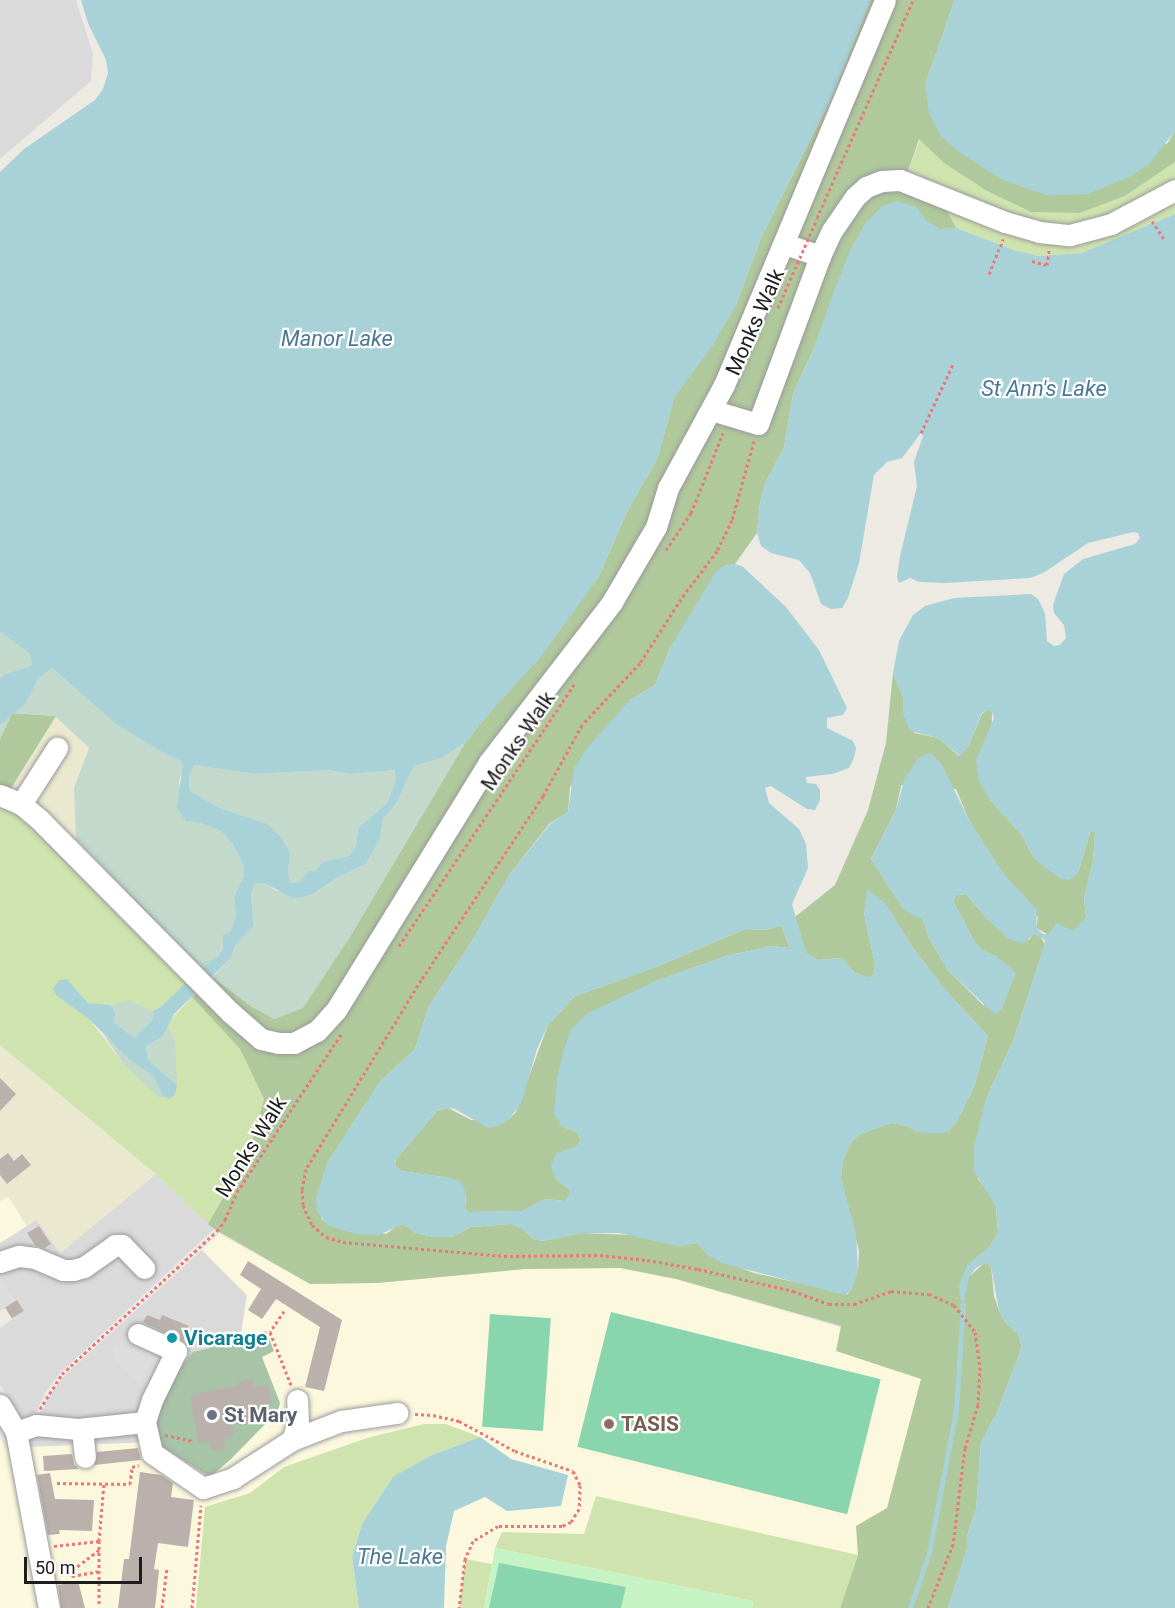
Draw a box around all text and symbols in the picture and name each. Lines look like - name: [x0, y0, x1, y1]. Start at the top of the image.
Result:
- street label: Monks Walk: [720, 265, 790, 379]
- water label: Manor Lake: [281, 326, 393, 352]
- water label: St Ann's Lake: [981, 376, 1107, 402]
- street label: Monks Walk: [476, 687, 560, 795]
- street label: Monks Walk: [210, 1092, 292, 1202]
- place label: Vicarage: [184, 1325, 267, 1351]
- marker: Vicarage: [165, 1331, 179, 1345]
- place label: St Mary: [224, 1402, 297, 1428]
- marker: St Mary: [205, 1408, 219, 1422]
- place label: TASIS: [621, 1411, 679, 1437]
- marker: TASIS: [602, 1417, 616, 1431]
- water label: The Lake: [357, 1544, 443, 1570]
- scale bar: [27, 1545, 146, 1583]
- text: 50 m: [35, 1557, 75, 1578]

